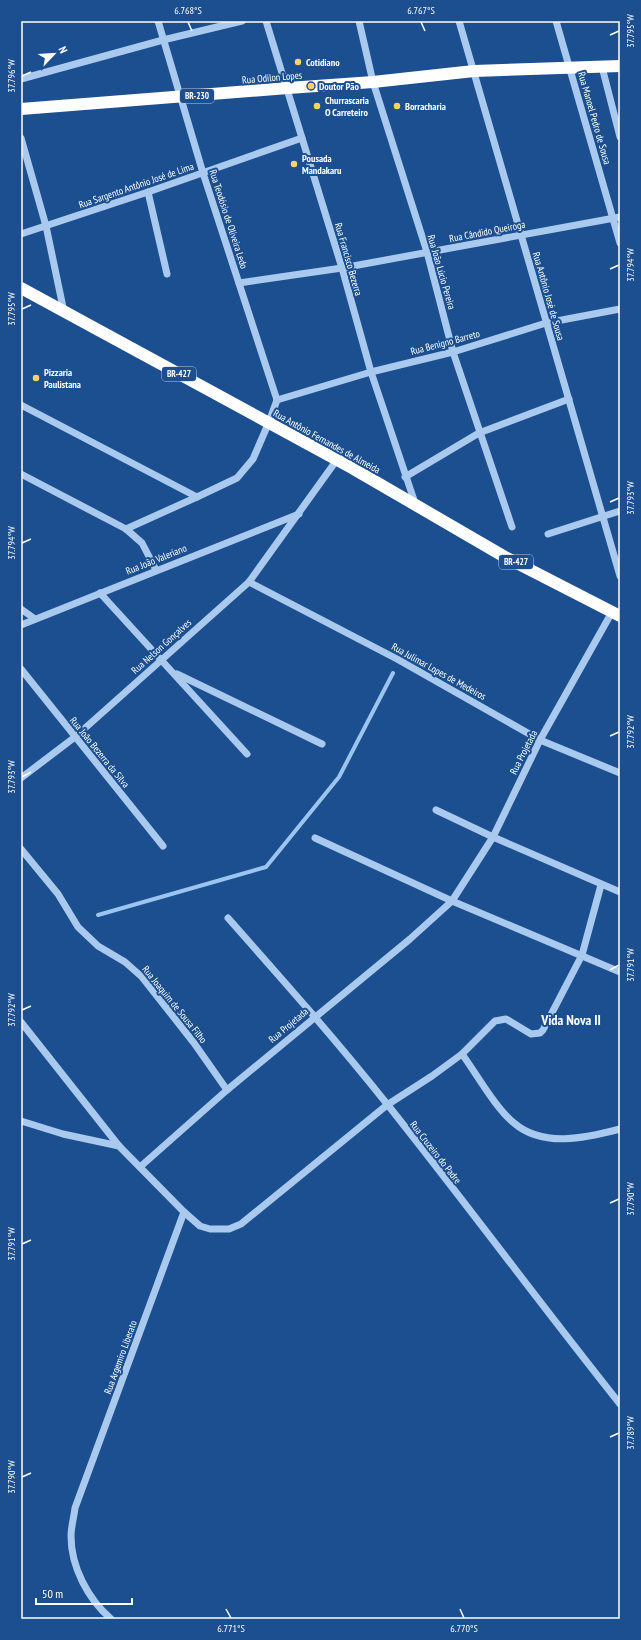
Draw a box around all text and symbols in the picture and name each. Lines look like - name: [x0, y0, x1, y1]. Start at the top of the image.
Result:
- text: 6.768°S: [174, 4, 202, 17]
- text: 6.767°S: [407, 4, 435, 17]
- text: 37.795°W: [624, 14, 637, 48]
- north arrow: [34, 34, 74, 74]
- text: N: [55, 44, 71, 55]
- place label: Cotidiano: [306, 56, 340, 69]
- marker: Cotidiano: [293, 57, 303, 67]
- text: 37.796°W: [5, 59, 18, 93]
- street label: Rua Odilon Lopes: [241, 68, 303, 87]
- street label: Rua Manoel Pedro de Sousa: [575, 70, 614, 166]
- place label: Doutor Pão: [319, 80, 359, 93]
- marker: Doutor Pão: [306, 81, 316, 91]
- road number: BR-230: [180, 89, 214, 103]
- place label: Churrascaria O Carreteiro: [325, 94, 369, 119]
- place label: Borracharia: [405, 100, 446, 113]
- marker: Churrascaria O Carreteiro: [312, 101, 322, 111]
- marker: Borracharia: [392, 101, 402, 111]
- place label: Pousada Mandakaru: [302, 152, 342, 177]
- marker: Pousada Mandakaru: [289, 159, 299, 169]
- street label: Rua Sargento Antônio José de Lima: [77, 160, 195, 211]
- street label: Rua Teodósio de Oliveira Ledo: [206, 168, 251, 270]
- street label: Rua Cândido Queiroga: [448, 218, 526, 245]
- street label: Rua Francisco Bezerra: [332, 221, 365, 297]
- street label: Rua João Lúcio Pereira: [425, 233, 458, 311]
- text: 37.794°W: [624, 248, 637, 282]
- street label: Rua Antônio José de Sousa: [530, 250, 567, 342]
- text: 37.795°W: [5, 292, 18, 326]
- street label: Rua Benigno Barreto: [409, 327, 481, 358]
- place label: Pizzaria Paulistana: [44, 366, 81, 391]
- road number: BR-427: [162, 367, 196, 381]
- marker: Pizzaria Paulistana: [31, 373, 41, 383]
- street label: Rua Antônio Fernandes de Almeida: [271, 407, 383, 476]
- text: 37.793°W: [624, 481, 637, 515]
- text: 37.794°W: [5, 526, 18, 560]
- street label: Rua João Valeriano: [124, 541, 189, 578]
- road number: BR-427: [499, 555, 533, 569]
- street label: Rua Nelson Gonçalves: [129, 616, 194, 677]
- street label: Rua Julimar Lopes de Medeiros: [389, 640, 489, 703]
- street label: Rua Joāo Bezerra da Silva: [67, 714, 132, 790]
- text: 37.792°W: [624, 715, 637, 749]
- street label: Rua Projetada: [507, 728, 540, 777]
- text: 37.793°W: [5, 760, 18, 794]
- text: 37.791°W: [624, 948, 637, 982]
- street label: Rua Joaquim de Sousa Filho: [139, 963, 210, 1046]
- text: 37.792°W: [5, 993, 18, 1027]
- street label: Rua Projetada: [266, 1005, 311, 1046]
- district label: Vida Nova II: [540, 1011, 601, 1029]
- street label: Rua Cruzeiro do Padre: [407, 1118, 464, 1186]
- text: 37.790°W: [624, 1182, 637, 1216]
- text: 37.791°W: [5, 1227, 18, 1261]
- street label: Rua Argemiro Liberato: [101, 1319, 140, 1396]
- text: 37.789°W: [624, 1416, 637, 1450]
- text: 37.790°W: [5, 1460, 18, 1494]
- scale bar: [36, 1580, 132, 1606]
- text: 50 m: [42, 1586, 63, 1601]
- text: 6.771°S: [217, 1622, 245, 1635]
- text: 6.770°S: [450, 1622, 478, 1635]

